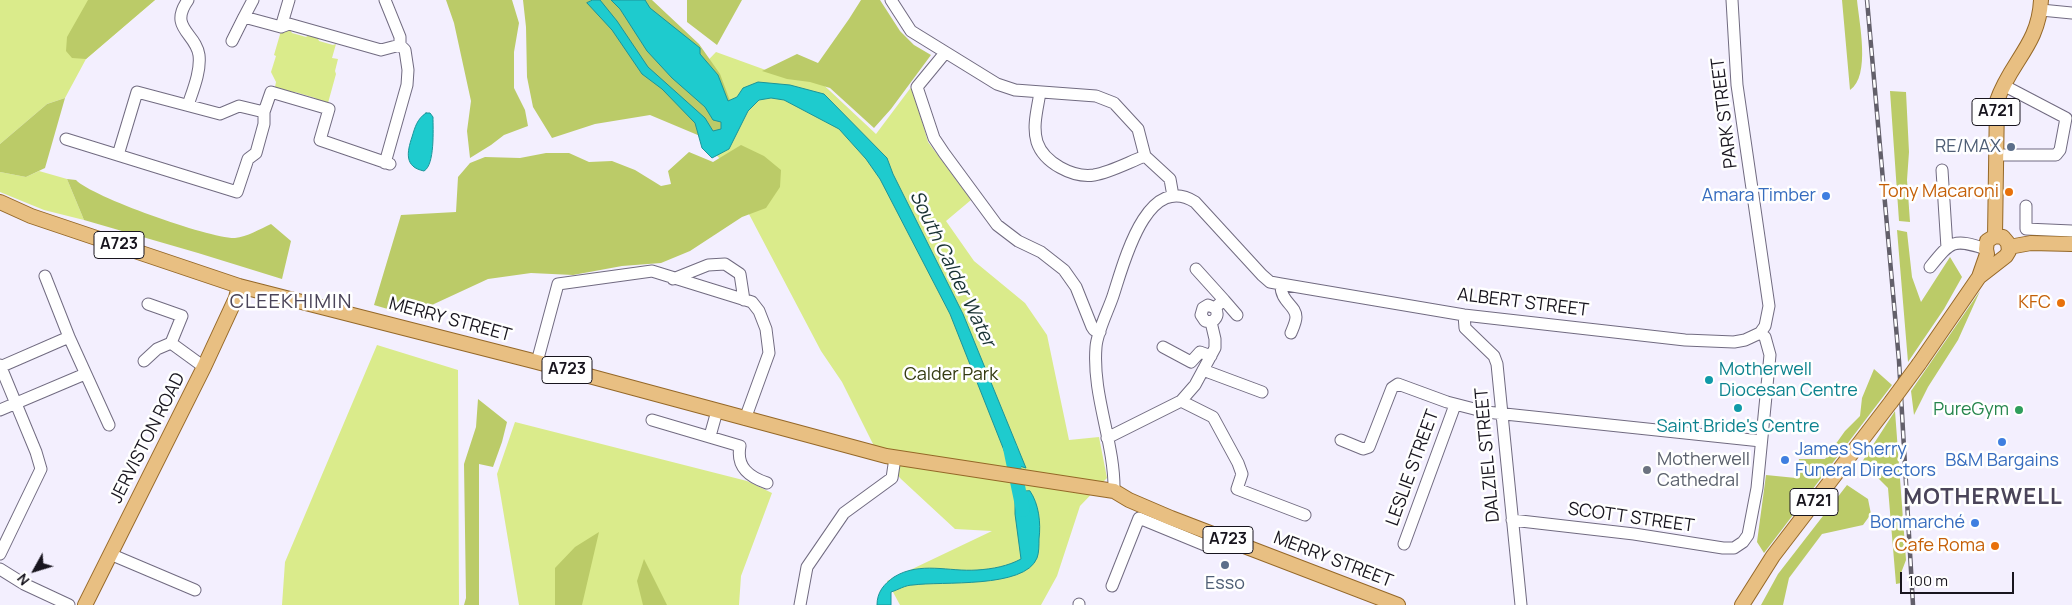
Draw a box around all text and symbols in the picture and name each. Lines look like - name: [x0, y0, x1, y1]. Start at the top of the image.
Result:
- street label: PARK STREET: [1707, 56, 1743, 170]
- road number: A721: [1972, 98, 2020, 125]
- place label: RE/MAX: [1935, 136, 2001, 158]
- marker: RE/MAX: [2005, 141, 2017, 153]
- place label: Tony Macaroni: [1879, 181, 1999, 203]
- place label: Amara Timber: [1702, 185, 1816, 207]
- marker: Tony Macaroni: [2003, 186, 2015, 198]
- water label: South Calder Water: [904, 187, 1000, 351]
- marker: Amara Timber: [1820, 190, 1832, 202]
- road number: A723: [94, 232, 144, 258]
- street label: ALBERT STREET: [1456, 284, 1590, 322]
- district label: CLEEKHIMIN: [228, 290, 354, 314]
- place label: KFC: [2018, 292, 2051, 314]
- street label: MERRY STREET: [386, 293, 514, 347]
- marker: KFC: [2055, 297, 2067, 309]
- road number: A723: [542, 356, 592, 384]
- place label: Motherwell Diocesan Centre: [1719, 359, 1858, 402]
- park label: Calder Park: [904, 364, 998, 386]
- street label: JERVISTON ROAD: [106, 369, 190, 507]
- marker: Motherwell Diocesan Centre: [1703, 374, 1715, 386]
- street label: DALZIEL STREET: [1471, 387, 1505, 523]
- place label: PureGym: [1933, 399, 2009, 421]
- marker: Saint Bride's Centre: [1732, 402, 1744, 414]
- marker: PureGym: [2013, 404, 2025, 416]
- street label: LESLIE STREET: [1382, 407, 1444, 529]
- place label: Saint Bride's Centre: [1656, 416, 1820, 438]
- marker: B&M Bargains: [1996, 436, 2008, 448]
- place label: James Sherry Funeral Directors: [1795, 439, 1936, 482]
- place label: Motherwell Cathedral: [1657, 449, 1750, 492]
- place label: B&M Bargains: [1945, 450, 2059, 472]
- marker: James Sherry Funeral Directors: [1779, 454, 1791, 466]
- marker: Motherwell Cathedral: [1641, 464, 1653, 476]
- district label: MOTHERWELL: [1902, 485, 2064, 511]
- road number: A721: [1790, 488, 1838, 516]
- street label: SCOTT STREET: [1566, 498, 1696, 538]
- place label: Bonmarché: [1870, 512, 1965, 534]
- marker: Bonmarché: [1969, 517, 1981, 529]
- road number: A723: [1203, 526, 1253, 554]
- street label: MERRY STREET: [1270, 527, 1396, 593]
- place label: Cafe Roma: [1895, 535, 1985, 557]
- marker: Cafe Roma: [1989, 540, 2001, 552]
- north arrow: [10, 545, 60, 595]
- marker: Esso: [1219, 559, 1231, 571]
- scale bar: [1902, 562, 2016, 594]
- text: N: [12, 570, 34, 590]
- text: 100 m: [1908, 570, 1948, 591]
- place label: Esso: [1205, 573, 1245, 595]

